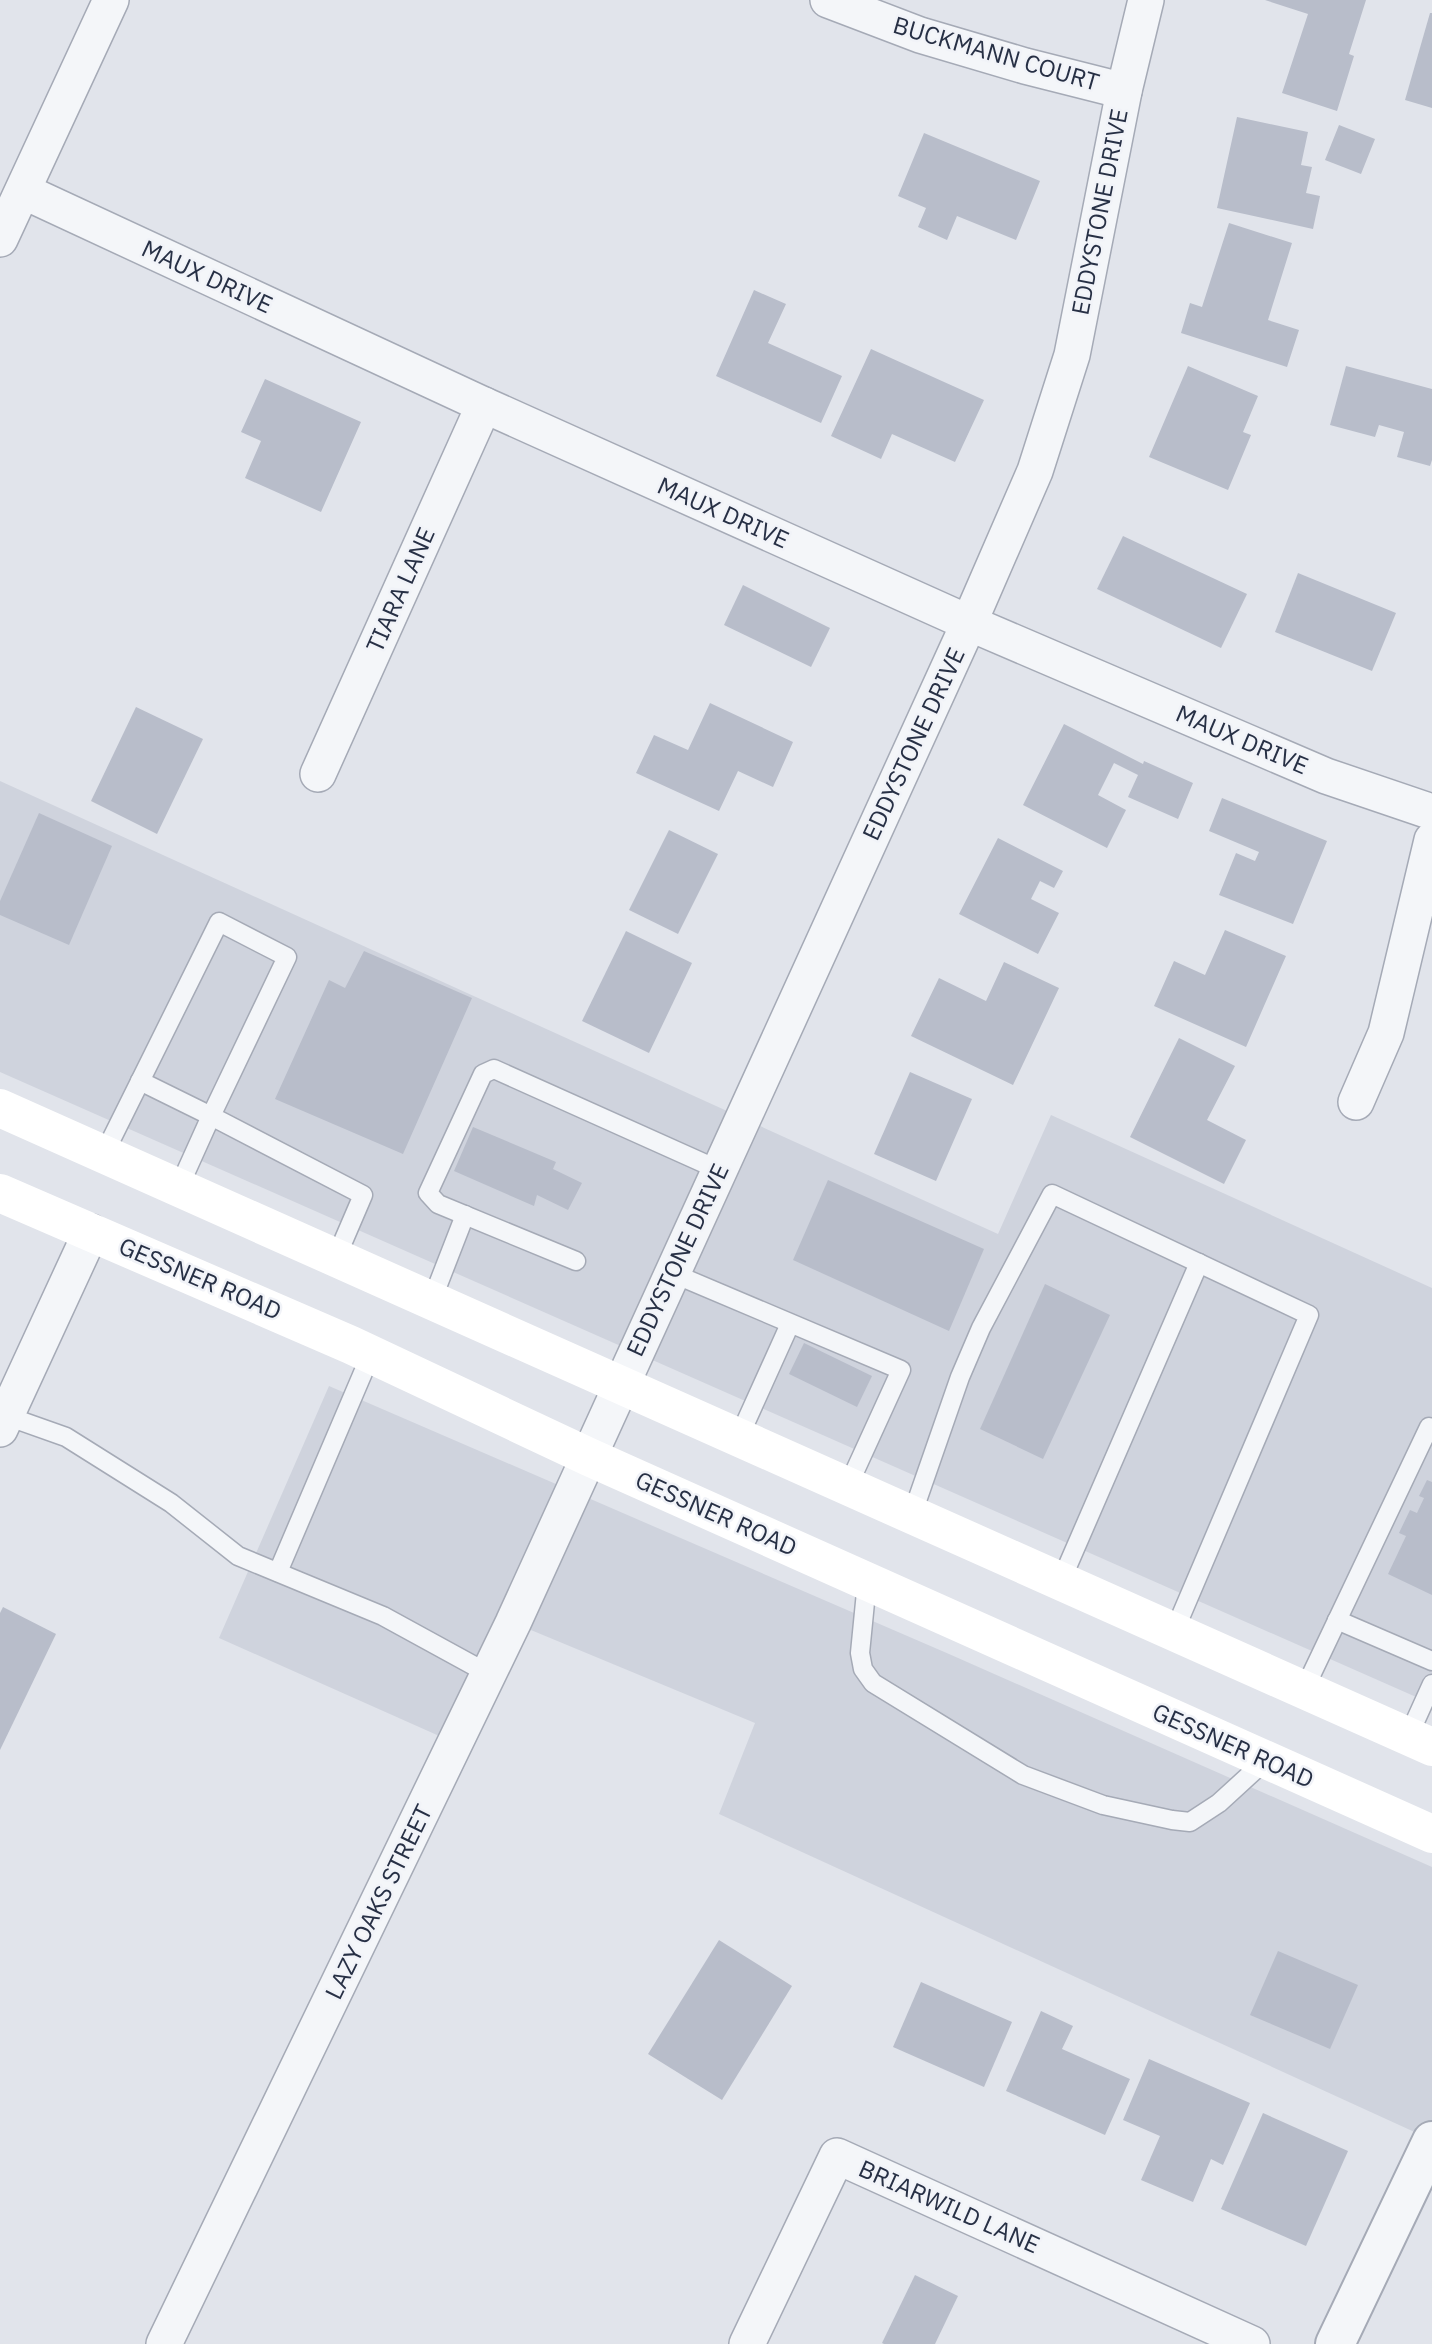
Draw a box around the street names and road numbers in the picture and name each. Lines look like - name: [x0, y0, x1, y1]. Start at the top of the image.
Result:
- street label: BUCKMANN COURT: [890, 8, 1103, 98]
- street label: EDDYSTONE DRIVE: [1063, 106, 1135, 318]
- street label: MAUX DRIVE: [137, 232, 278, 320]
- street label: MAUX DRIVE: [653, 469, 794, 555]
- street label: TIARA LANE: [358, 522, 442, 657]
- street label: EDDYSTONE DRIVE: [854, 642, 972, 845]
- street label: MAUX DRIVE: [1171, 697, 1313, 781]
- street label: EDDYSTONE DRIVE: [618, 1158, 736, 1361]
- street label: GESSNER ROAD: [114, 1229, 287, 1327]
- street label: GESSNER ROAD: [631, 1463, 802, 1563]
- street label: GESSNER ROAD: [1148, 1695, 1319, 1795]
- street label: LAZY OAKS STREET: [317, 1799, 439, 2004]
- street label: BRIARWILD LANE: [854, 2152, 1045, 2260]

